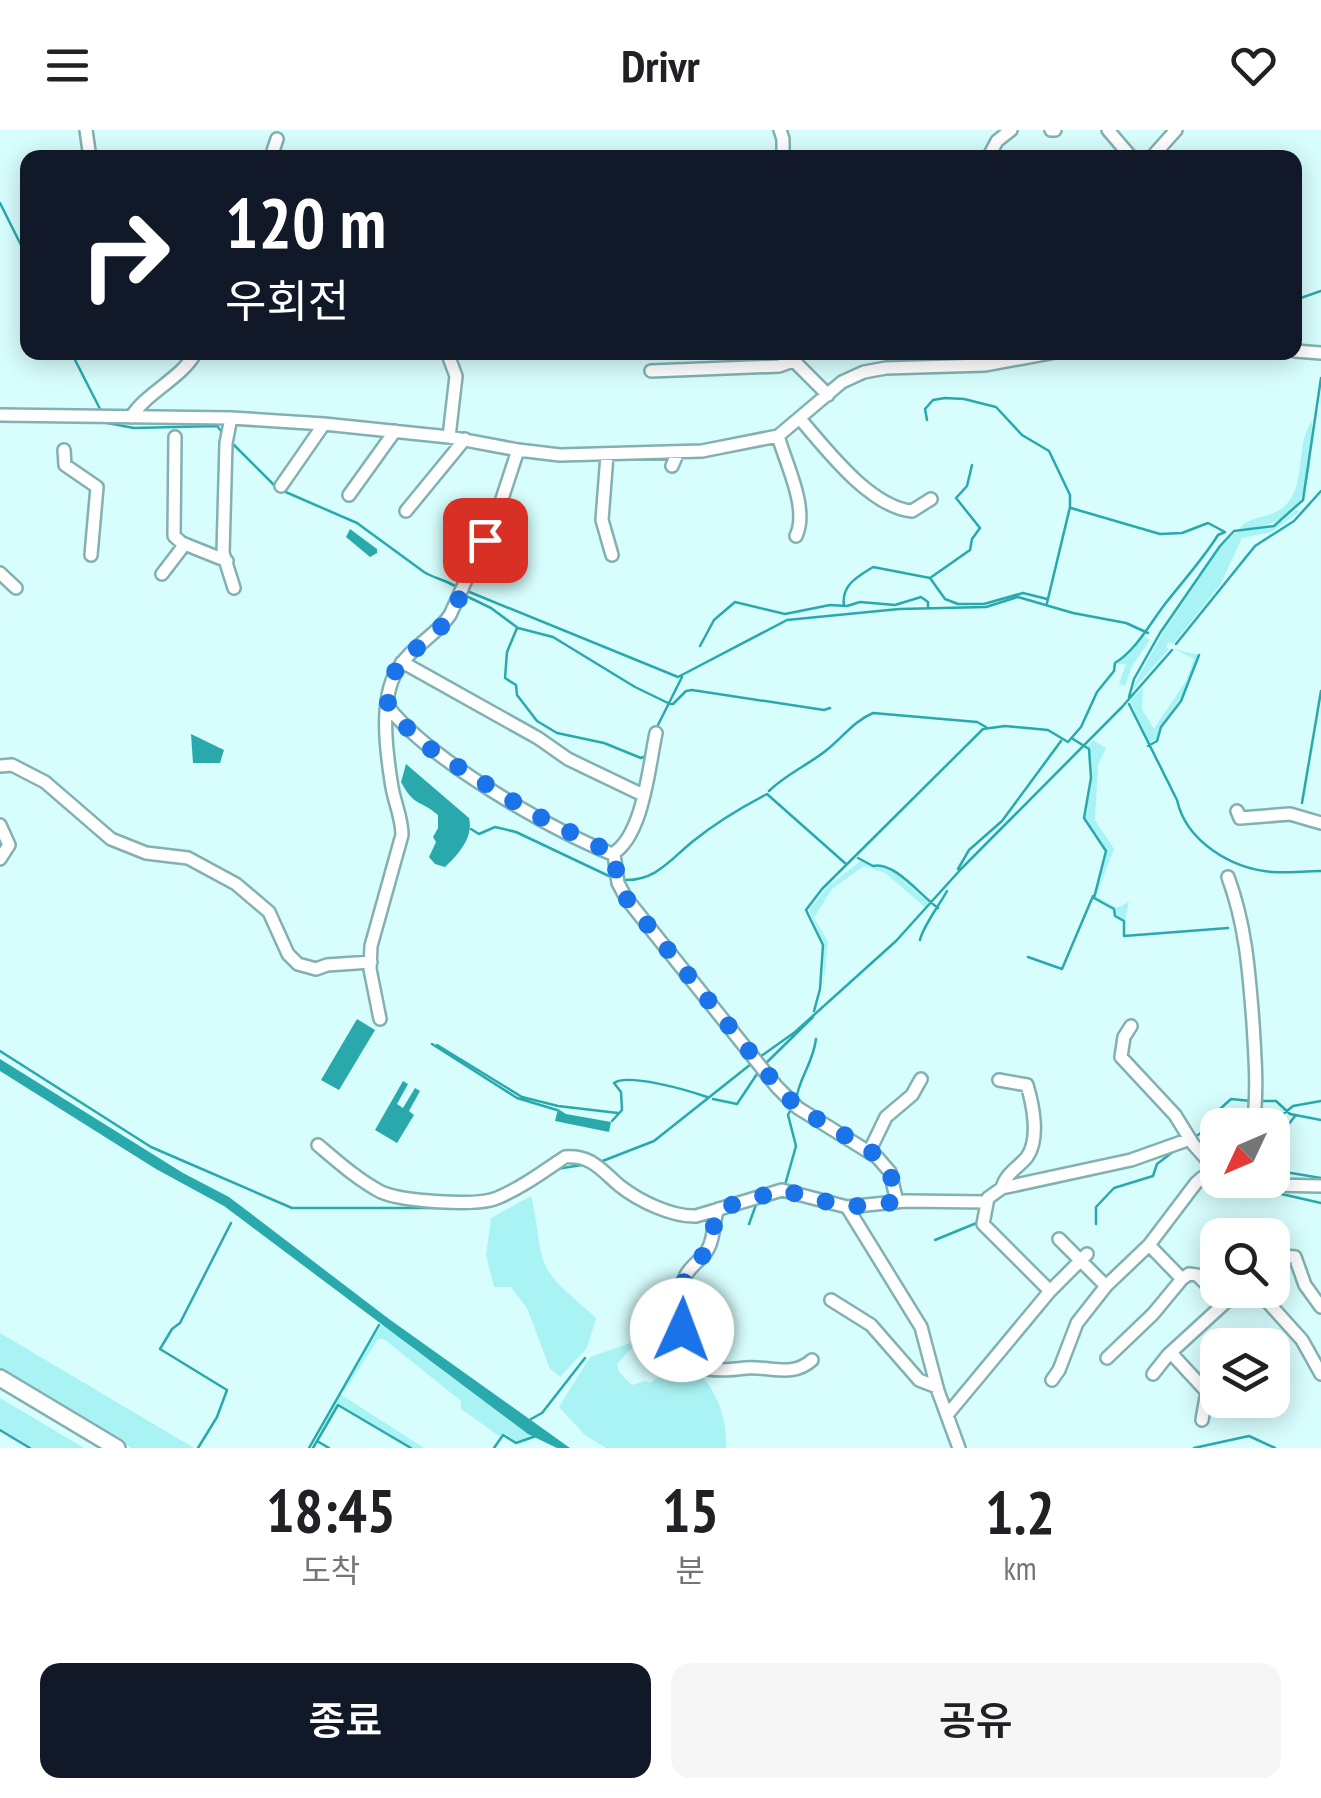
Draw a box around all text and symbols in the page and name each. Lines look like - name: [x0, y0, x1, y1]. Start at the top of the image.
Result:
- text: Drivr: [621, 36, 700, 94]
- icon: menu: [40, 38, 95, 93]
- icon: heart: [1226, 38, 1281, 93]
- text: 120 m: [225, 177, 386, 267]
- icon: right: [60, 190, 190, 320]
- text: 우회전: [225, 271, 349, 329]
- pin: [443, 498, 528, 583]
- icon: arrive: [458, 513, 513, 568]
- north arrow: [1200, 1108, 1290, 1198]
- map controls: [1200, 1108, 1290, 1418]
- button: search: [1200, 1218, 1290, 1308]
- position arrow: [630, 1278, 734, 1382]
- button: layers: [1200, 1328, 1290, 1418]
- text: 18:45: [266, 1471, 396, 1549]
- text: 15: [662, 1471, 719, 1549]
- text: 1.2: [985, 1473, 1055, 1551]
- text: km: [1003, 1547, 1037, 1589]
- text: 도착: [301, 1549, 360, 1591]
- text: 분: [676, 1549, 705, 1591]
- button: 종료: [40, 1663, 651, 1778]
- button: 공유: [671, 1663, 1281, 1778]

